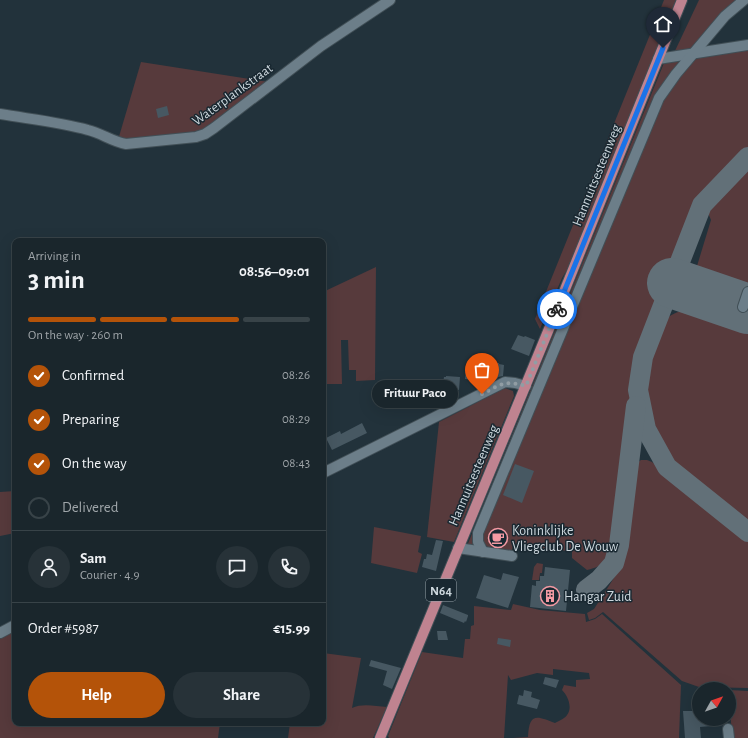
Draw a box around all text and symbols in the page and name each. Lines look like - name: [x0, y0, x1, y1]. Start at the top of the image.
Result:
- pin: [646, 7.0, 680, 48]
- icon: home: [652, 13, 674, 35]
- street label: Waterplankstraat: [190, 61, 276, 129]
- street label: Hannuitsesteenweg: [570, 122, 624, 228]
- text: Arriving in: [28, 250, 81, 263]
- text: 08:56–09:01: [239, 264, 310, 279]
- text: 3 min: [28, 267, 85, 293]
- courier: [537, 289, 577, 329]
- icon: bike: [546, 298, 568, 320]
- text: On the way · 260 m: [28, 329, 123, 342]
- pin: [465, 353, 499, 394]
- icon: bag: [471, 359, 493, 381]
- icon: check: [28, 365, 50, 387]
- text: Confirmed: [62, 368, 124, 383]
- text: 08:26: [282, 369, 310, 382]
- callout: Frituur Paco: [372, 380, 458, 408]
- text: Frituur Paco: [384, 387, 446, 400]
- icon: check: [28, 409, 50, 431]
- text: Preparing: [62, 412, 119, 427]
- text: 08:29: [282, 413, 310, 426]
- street label: Hannuitsesteenweg: [446, 423, 502, 528]
- icon: check: [28, 453, 50, 475]
- text: On the way: [62, 456, 127, 471]
- text: 08:43: [282, 457, 310, 470]
- text: Delivered: [62, 500, 119, 515]
- place label: Koninklijke Vliegclub De Wouw: [512, 524, 619, 554]
- cafe icon: Koninklijke Vliegclub De Wouw: [487, 527, 509, 549]
- button: person: [28, 546, 70, 588]
- button: chat: [216, 546, 258, 588]
- button: phone: [268, 546, 310, 588]
- text: Sam: [80, 551, 106, 566]
- text: Courier · 4.9: [80, 569, 140, 582]
- road number: N64: [426, 579, 456, 601]
- building icon: Hangar Zuid: [539, 585, 561, 607]
- place label: Hangar Zuid: [564, 590, 632, 604]
- text: Order #5987: [28, 621, 99, 636]
- text: €15.99: [273, 621, 310, 636]
- button: Help: [28, 672, 165, 718]
- button: Share: [173, 672, 310, 718]
- north arrow: [692, 682, 736, 726]
- map controls: [692, 682, 736, 726]

